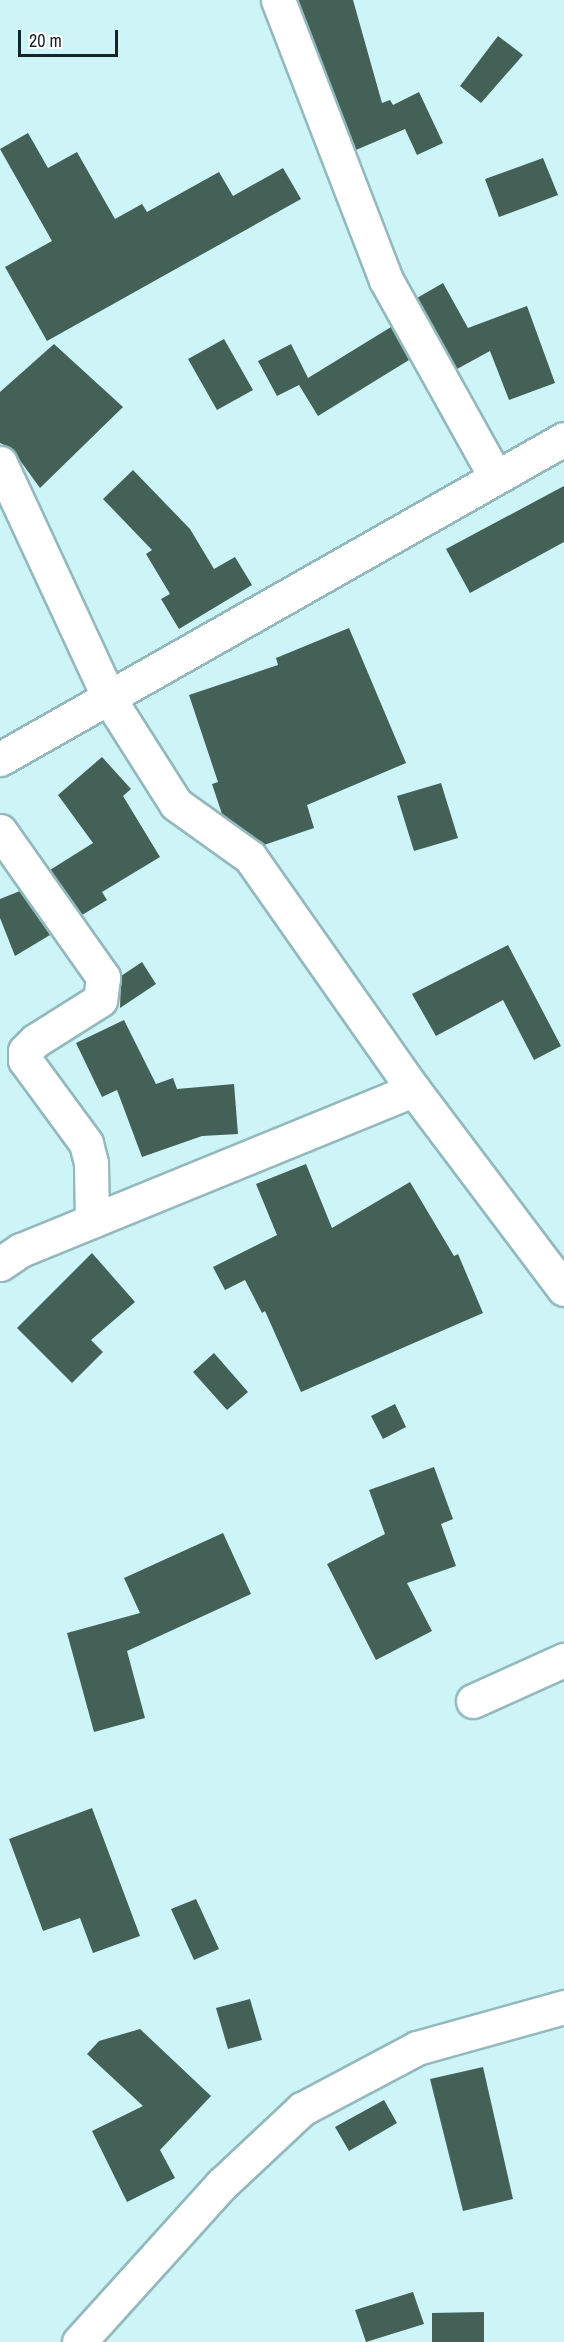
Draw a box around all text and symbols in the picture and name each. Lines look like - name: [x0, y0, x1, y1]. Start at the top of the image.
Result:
- scale bar: [21, 18, 122, 56]
- text: 20 m: [29, 28, 62, 53]

